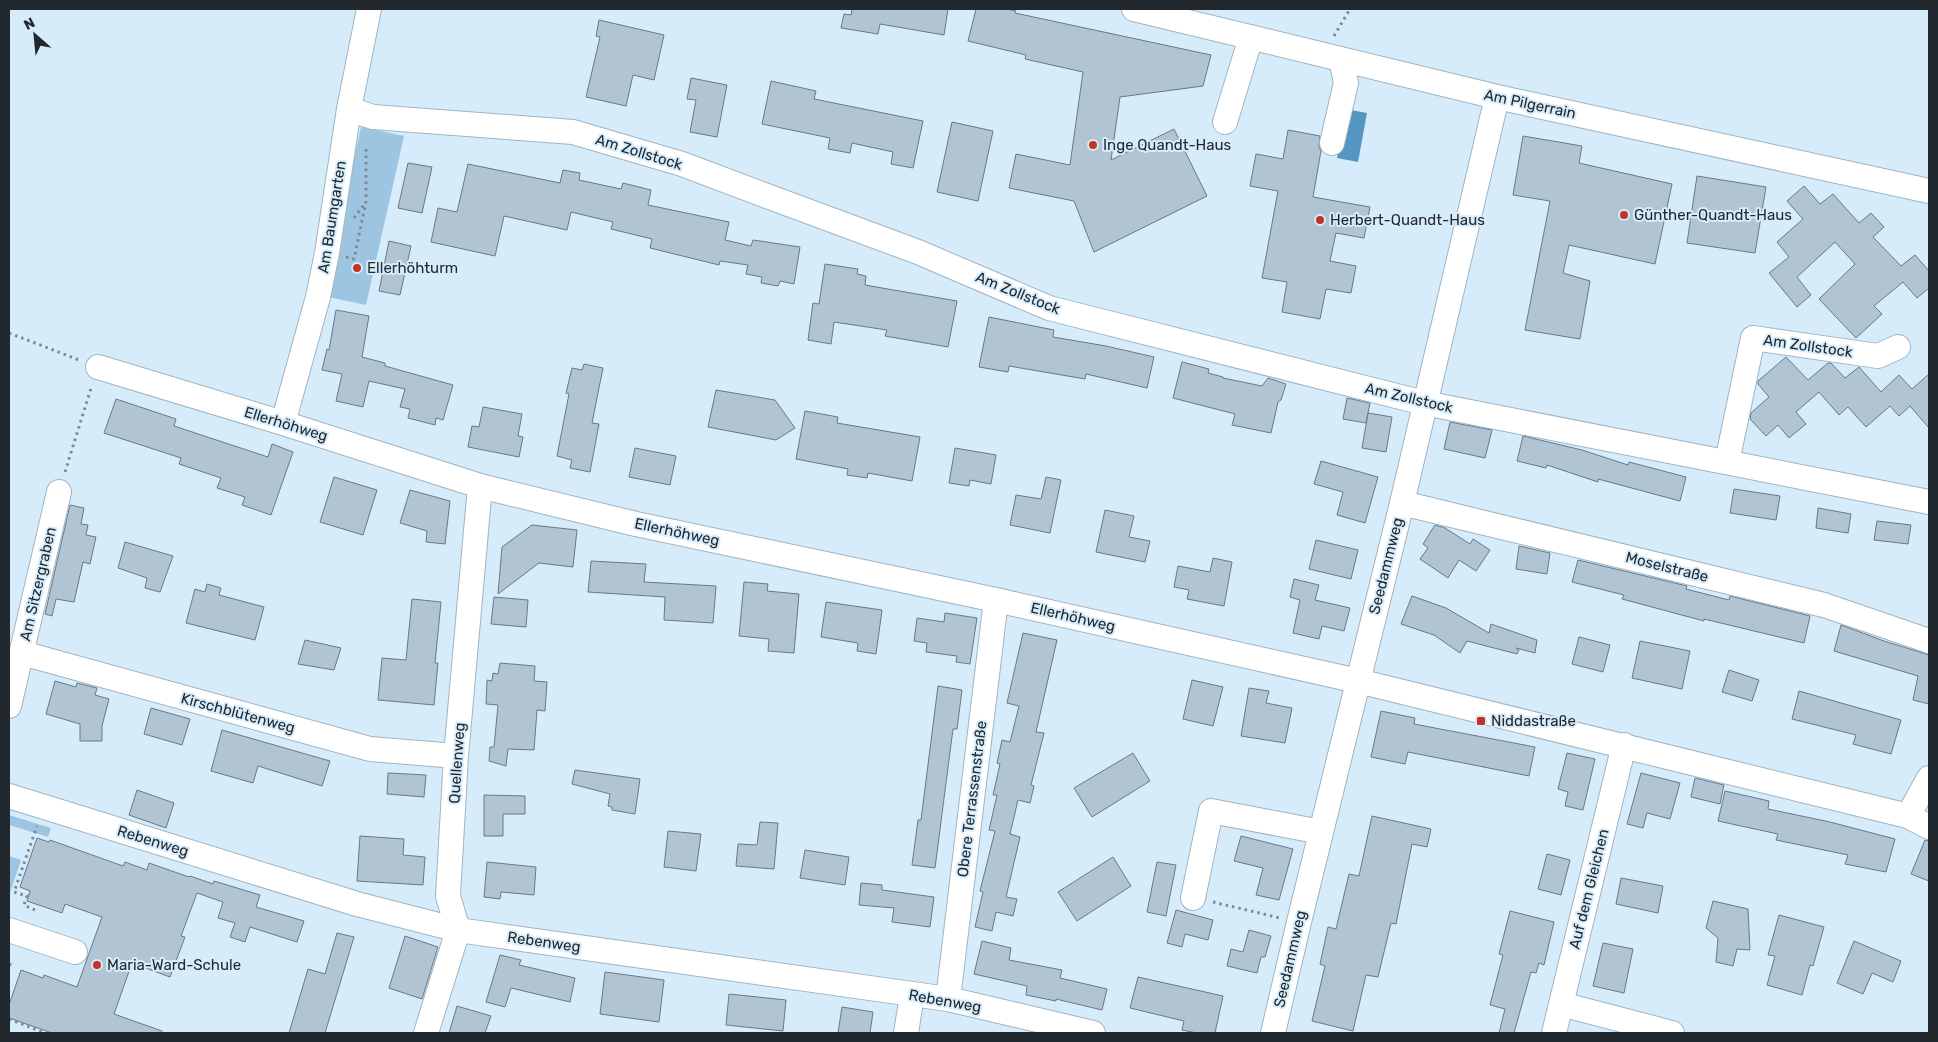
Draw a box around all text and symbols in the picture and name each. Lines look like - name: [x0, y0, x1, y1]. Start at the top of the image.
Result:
- north arrow: [10, 10, 60, 60]
- text: N: [21, 14, 38, 34]
- street label: Am Pilgerrain: [1482, 85, 1578, 123]
- street label: Am Zollstock: [593, 130, 685, 174]
- place label: Inge Quandt-Haus: [1103, 136, 1232, 154]
- marker: Inge Quandt-Haus: [1087, 139, 1099, 151]
- street label: Am Baumgarten: [314, 159, 350, 275]
- place label: Günther-Quandt-Haus: [1634, 206, 1792, 224]
- marker: Günther-Quandt-Haus: [1618, 209, 1630, 221]
- place label: Herbert-Quandt-Haus: [1330, 211, 1485, 229]
- marker: Herbert-Quandt-Haus: [1314, 214, 1326, 226]
- place label: Ellerhöhturm: [367, 259, 458, 277]
- marker: Ellerhöhturm: [351, 262, 363, 274]
- street label: Am Zollstock: [973, 268, 1063, 318]
- street label: Am Zollstock: [1762, 331, 1854, 361]
- street label: Am Zollstock: [1363, 379, 1455, 417]
- street label: Ellerhöhweg: [242, 403, 330, 445]
- street label: Ellerhöhweg: [633, 514, 721, 550]
- street label: Seedammweg: [1365, 516, 1407, 616]
- street label: Am Sitzergraben: [16, 525, 60, 643]
- street label: Moselstraße: [1624, 548, 1710, 586]
- street label: Ellerhöhweg: [1029, 599, 1117, 635]
- street label: Kirschblütenweg: [179, 689, 297, 737]
- place label: Niddastraße: [1491, 712, 1576, 730]
- marker: Niddastraße: [1475, 715, 1487, 727]
- street label: Obere Terrassenstraße: [953, 720, 991, 878]
- street label: Quellenweg: [445, 722, 469, 804]
- street label: Rebenweg: [115, 822, 191, 860]
- street label: Auf dem Gleichen: [1565, 827, 1613, 951]
- street label: Seedammweg: [1270, 909, 1310, 1009]
- street label: Rebenweg: [506, 928, 582, 956]
- place label: Maria-Ward-Schule: [107, 956, 241, 974]
- marker: Maria-Ward-Schule: [91, 959, 103, 971]
- street label: Rebenweg: [907, 986, 983, 1016]

